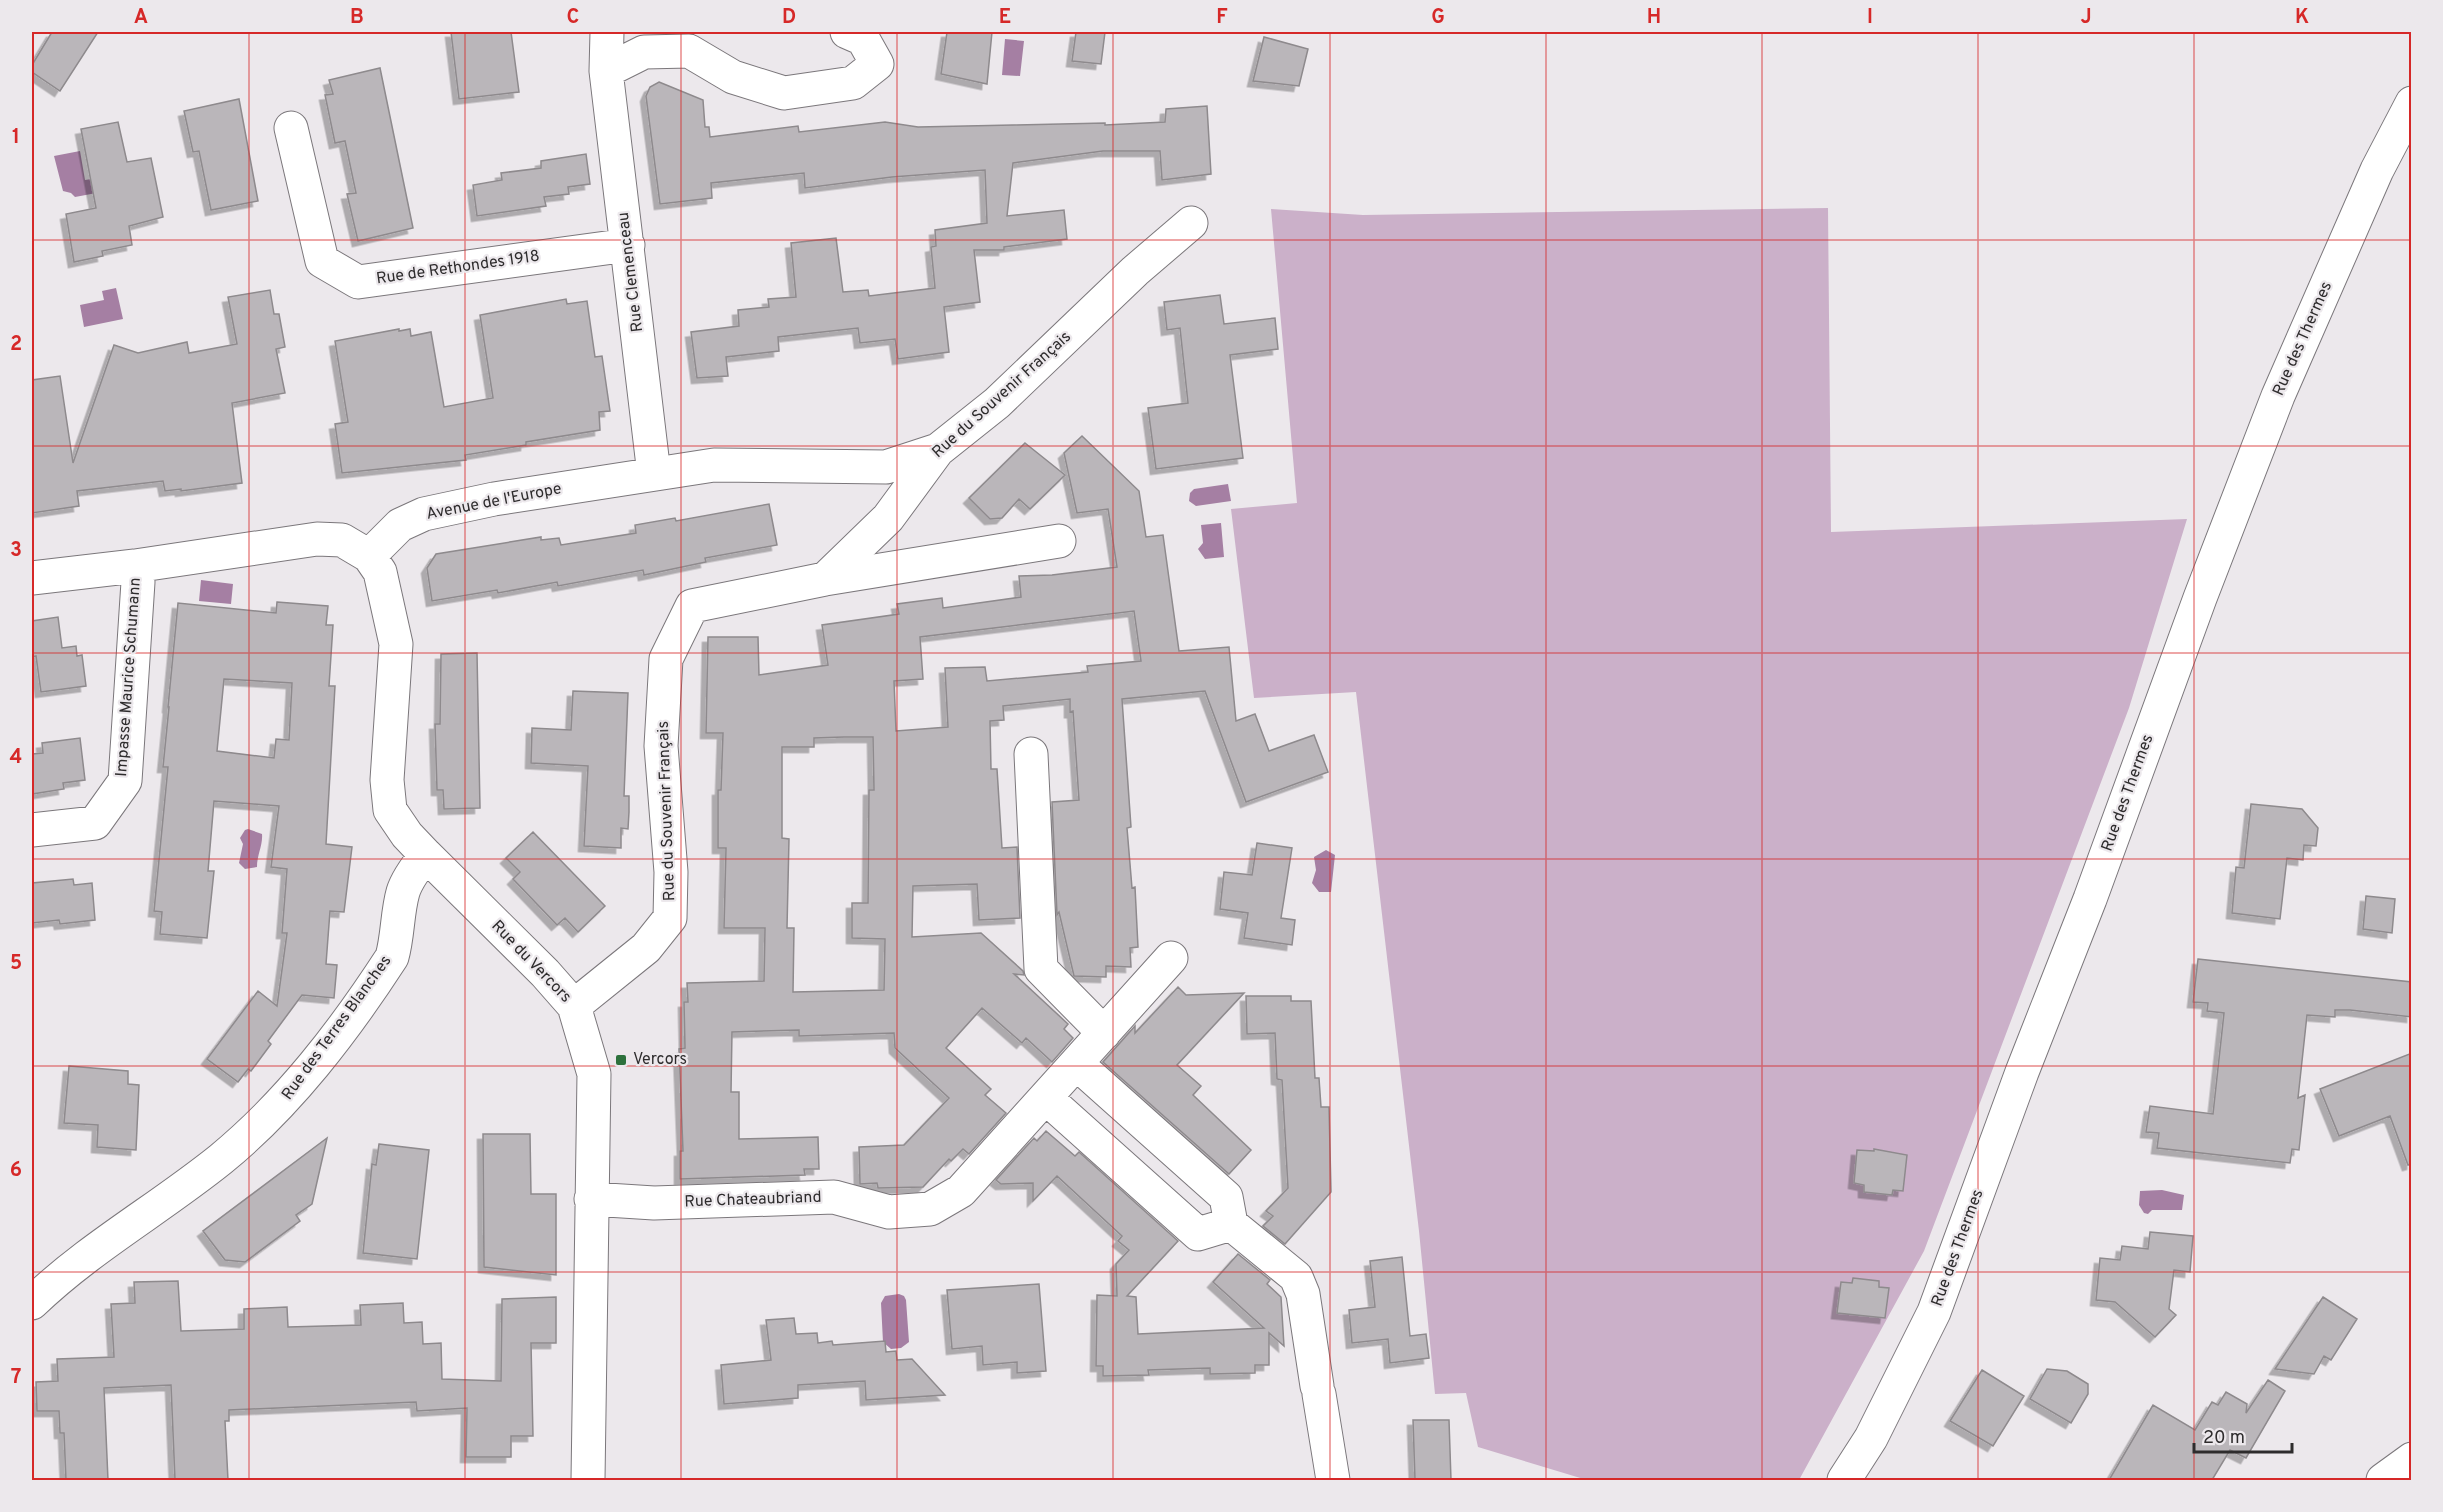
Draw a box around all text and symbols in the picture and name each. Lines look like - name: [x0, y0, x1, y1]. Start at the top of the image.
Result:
- text: A: [134, 5, 148, 31]
- text: B: [350, 5, 364, 31]
- text: C: [567, 5, 579, 31]
- text: D: [782, 5, 796, 31]
- text: E: [999, 5, 1011, 31]
- text: F: [1216, 5, 1228, 31]
- text: G: [1431, 5, 1445, 31]
- text: H: [1647, 5, 1661, 31]
- text: I: [1867, 5, 1873, 31]
- text: J: [2080, 5, 2092, 31]
- text: K: [2295, 5, 2309, 31]
- text: 1: [12, 125, 20, 151]
- street label: Rue Clemenceau: [614, 211, 648, 333]
- street label: Rue de Rethondes 1918: [375, 247, 541, 289]
- street label: Rue des Thermes: [2269, 279, 2337, 399]
- street label: Rue du Souvenir Français: [928, 327, 1076, 463]
- text: 2: [10, 332, 22, 358]
- street label: Avenue de l'Europe: [425, 479, 563, 525]
- text: 3: [10, 538, 22, 564]
- street label: Impasse Maurice Schumann: [112, 577, 146, 777]
- street label: Rue du Souvenir Français: [654, 721, 680, 901]
- street label: Rue des Thermes: [2098, 732, 2158, 854]
- text: 4: [10, 745, 22, 771]
- street label: Rue du Vercors: [487, 917, 575, 1007]
- text: 5: [10, 951, 22, 977]
- street label: Rue des Terres Blanches: [278, 952, 396, 1104]
- place label: Vercors: [633, 1050, 687, 1070]
- marker: Vercors: [614, 1053, 628, 1067]
- text: 6: [10, 1158, 22, 1184]
- street label: Rue des Thermes: [1928, 1187, 1988, 1309]
- street label: Rue Chateaubriand: [684, 1188, 822, 1212]
- text: 7: [11, 1365, 21, 1391]
- scale bar: [2194, 1416, 2292, 1454]
- text: 20 m: [2203, 1427, 2245, 1450]

